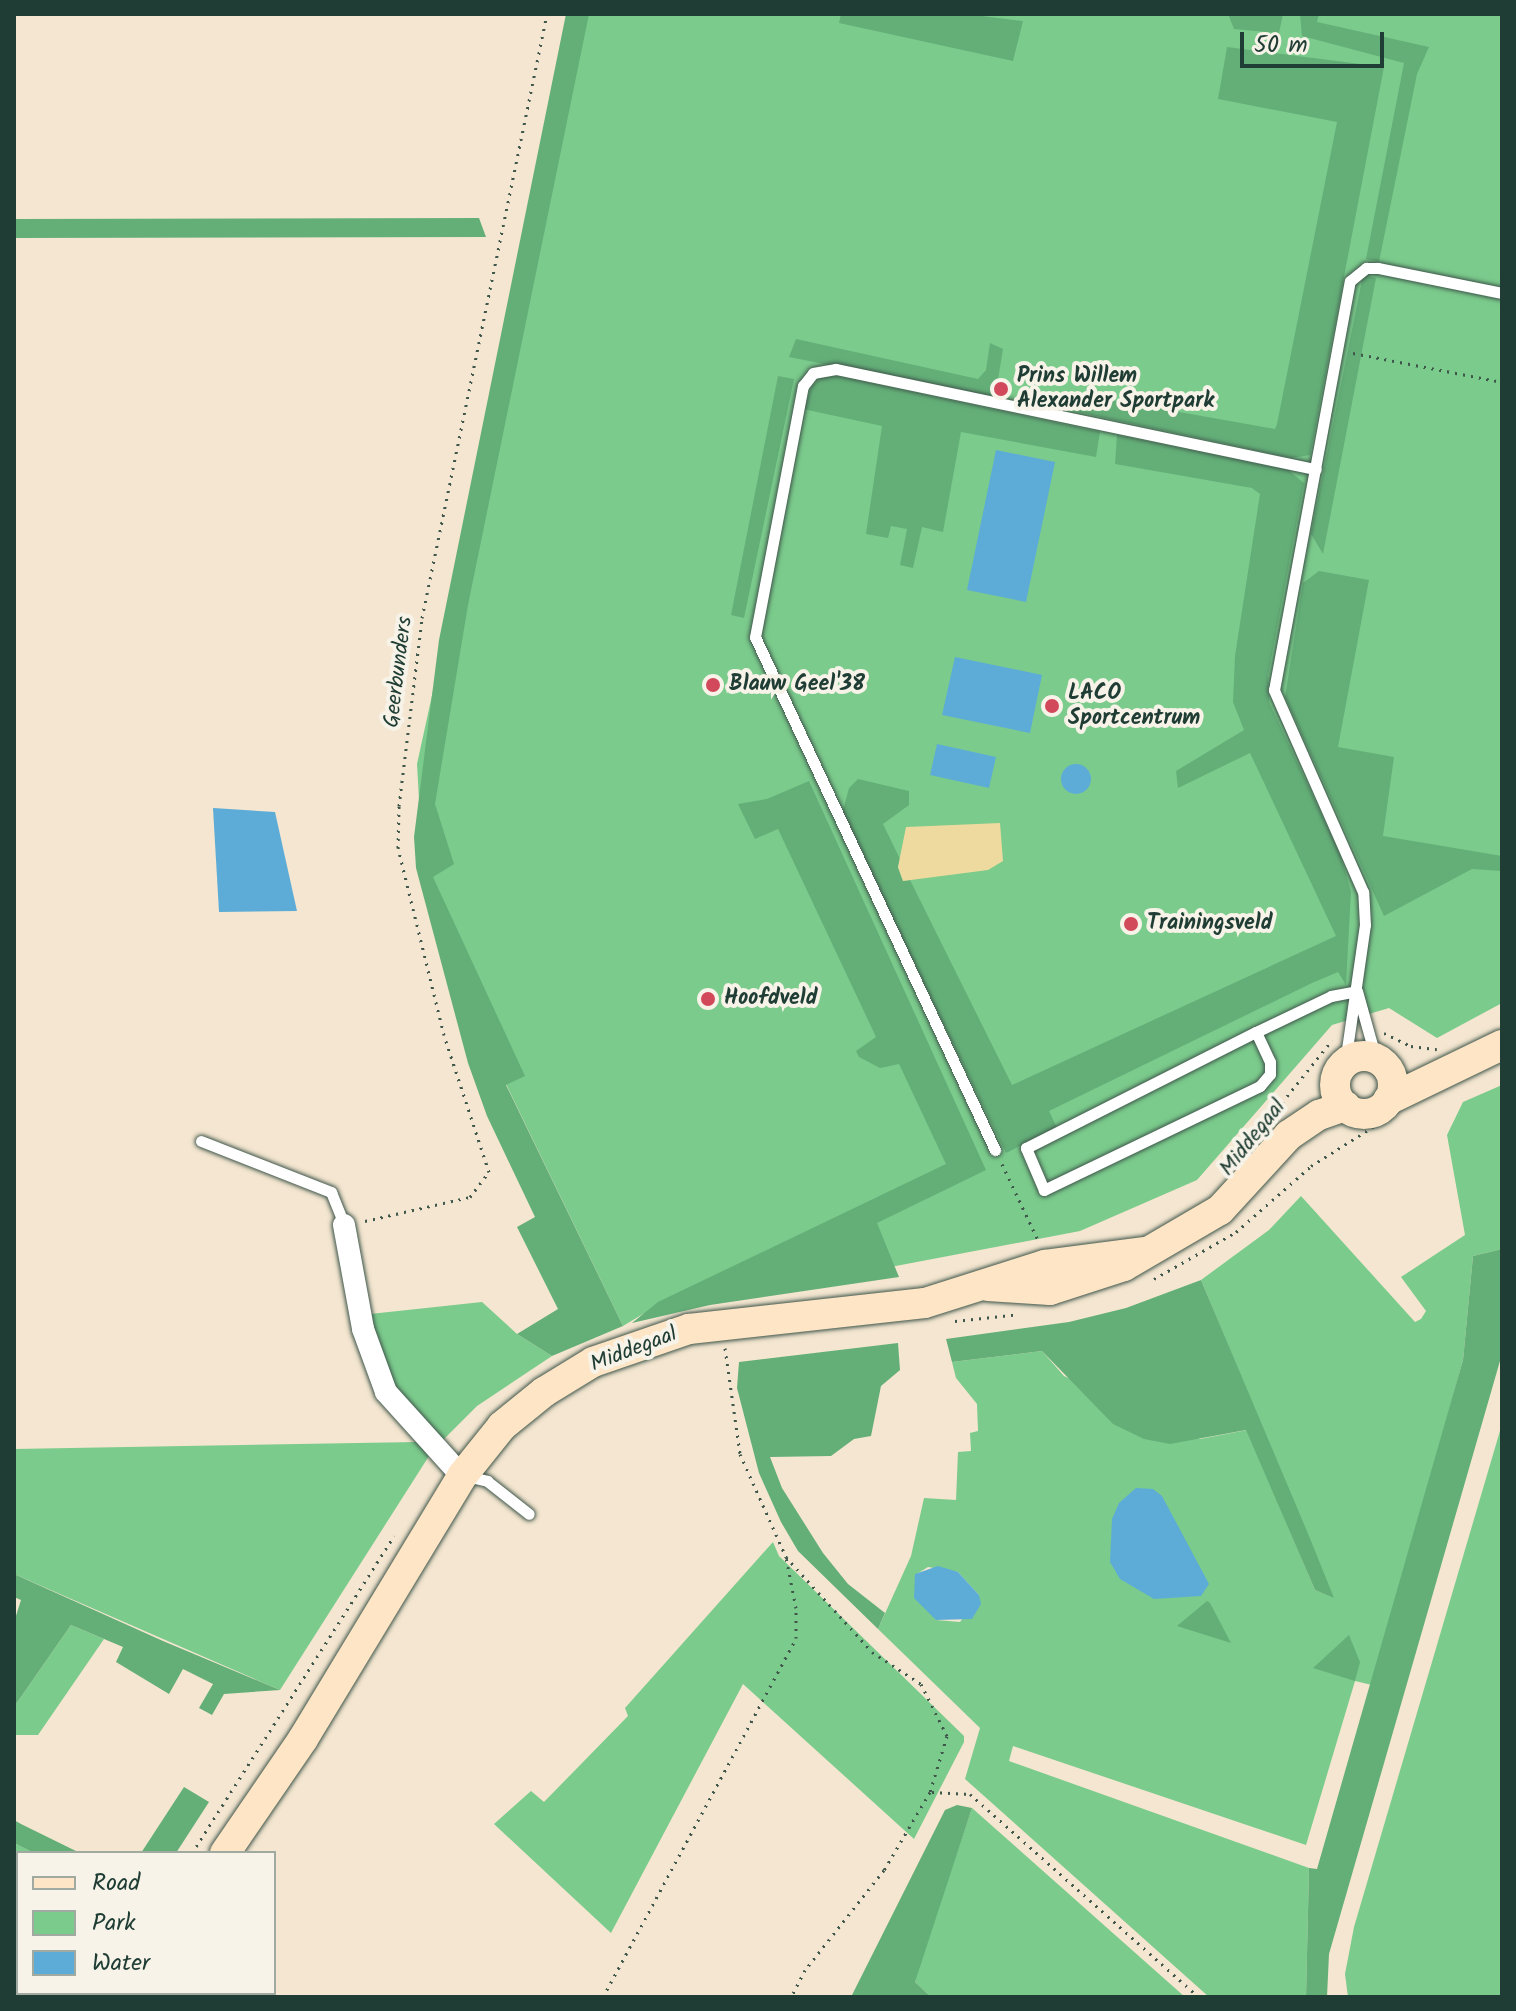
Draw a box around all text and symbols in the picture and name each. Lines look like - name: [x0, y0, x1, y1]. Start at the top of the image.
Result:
- scale bar: [1244, 16, 1388, 66]
- text: 50 m: [1254, 26, 1308, 65]
- place label: Prins Willem Alexander Sportpark: [1017, 363, 1214, 414]
- marker: Prins Willem Alexander Sportpark: [992, 380, 1010, 398]
- street label: Geerbunders: [379, 615, 419, 729]
- place label: Blauw Geel'38: [729, 672, 865, 698]
- marker: Blauw Geel'38: [704, 676, 722, 694]
- place label: LACO Sportcentrum: [1068, 680, 1200, 732]
- marker: LACO Sportcentrum: [1043, 697, 1061, 715]
- place label: Trainingsveld: [1147, 911, 1273, 937]
- marker: Trainingsveld: [1122, 915, 1140, 933]
- place label: Hoofdveld: [724, 986, 818, 1012]
- marker: Hoofdveld: [699, 990, 717, 1008]
- street label: Middegaal: [1214, 1094, 1292, 1182]
- street label: Middegaal: [587, 1321, 681, 1379]
- legend: [16, 1851, 276, 1995]
- text: Road: [92, 1864, 140, 1903]
- text: Park: [92, 1904, 136, 1943]
- text: Water: [92, 1944, 150, 1983]

